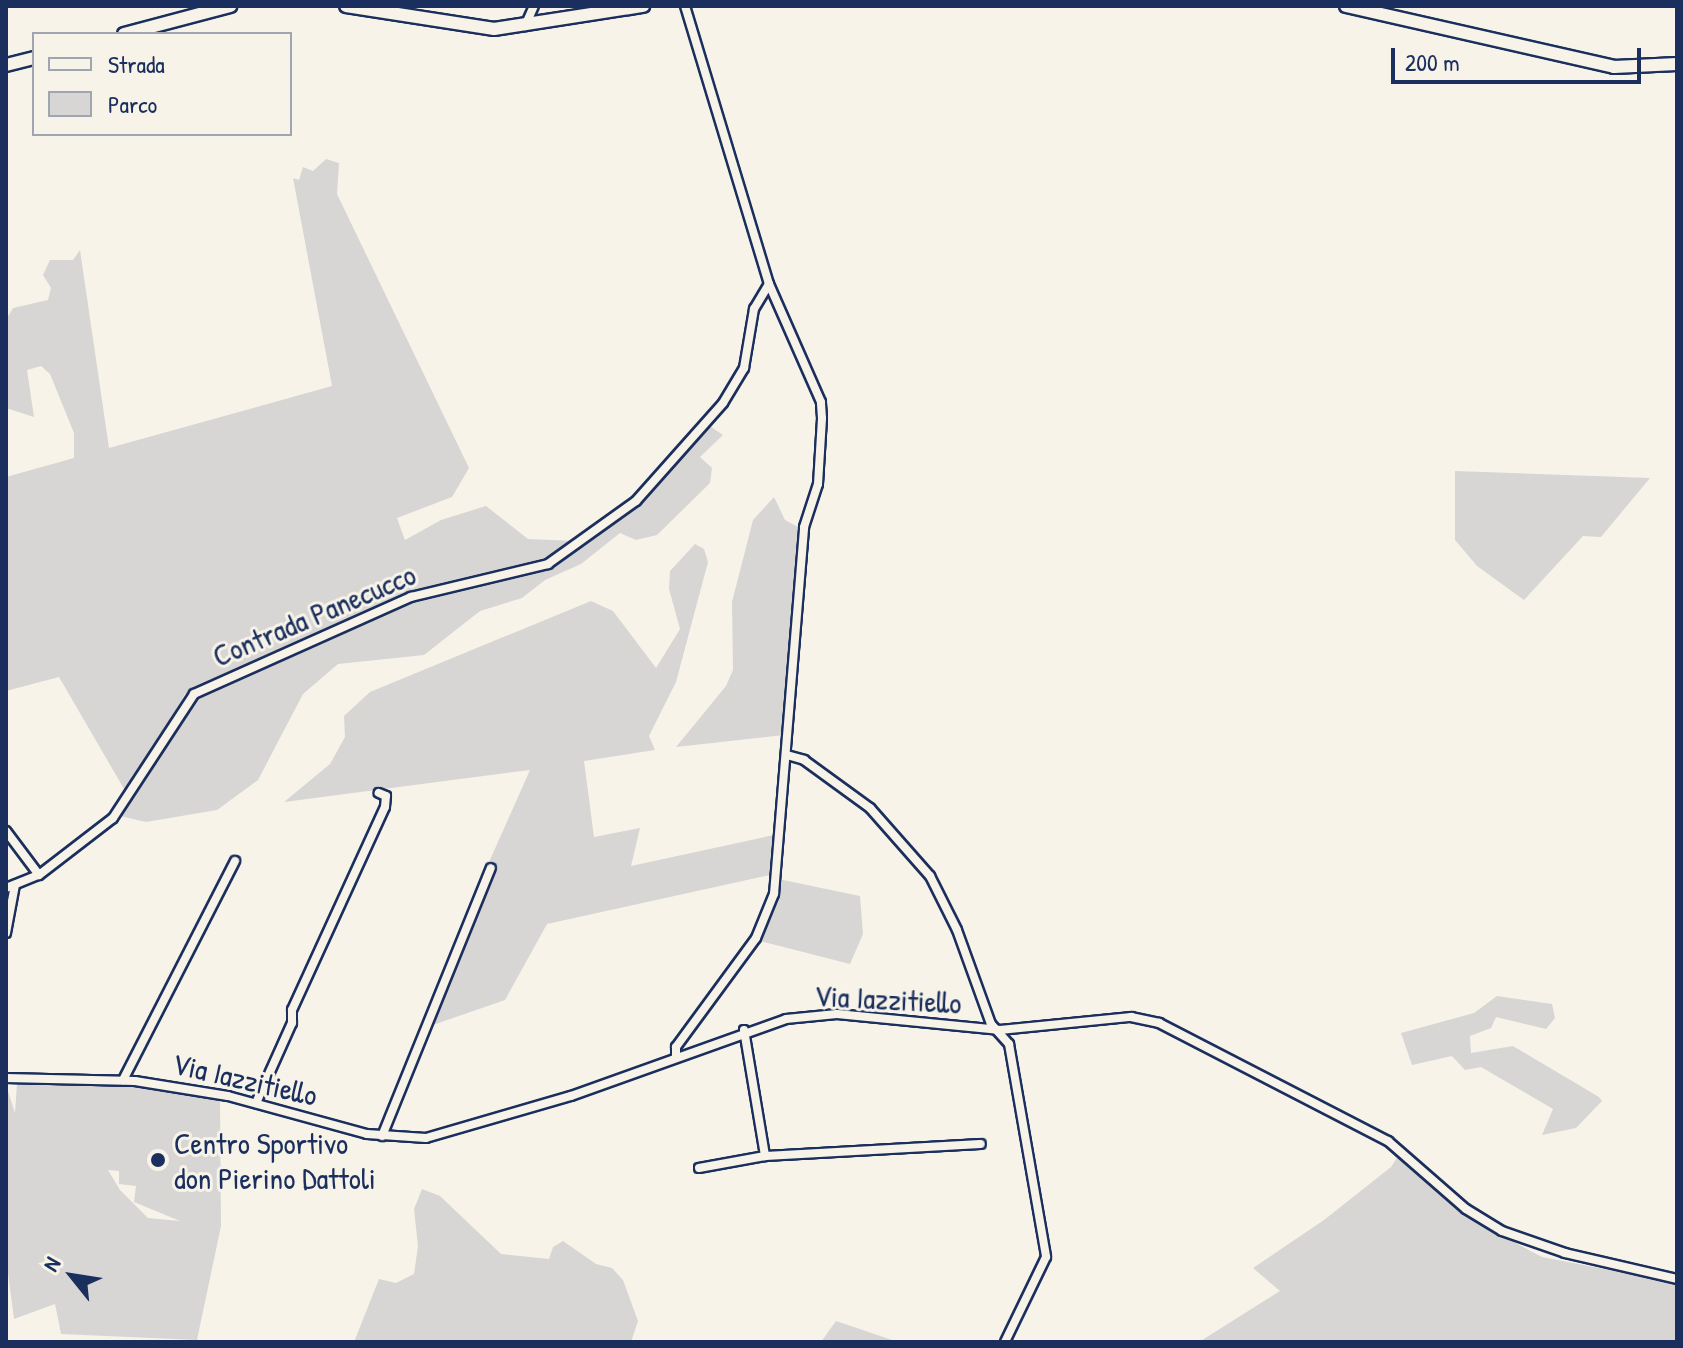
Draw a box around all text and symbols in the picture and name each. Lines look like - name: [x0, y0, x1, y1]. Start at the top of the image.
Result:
- legend: [32, 32, 292, 136]
- scale bar: [1395, 32, 1645, 82]
- text: 200 m: [1405, 46, 1460, 78]
- text: Strada: [108, 48, 165, 80]
- text: Parco: [108, 88, 157, 120]
- street label: Contrada Panecucco: [207, 556, 421, 674]
- street label: Via Iazzitiello: [813, 977, 963, 1021]
- street label: Via Iazzitiello: [169, 1045, 321, 1113]
- place label: Centro Sportivo don Pierino Dattoli: [174, 1125, 376, 1196]
- marker: Centro Sportivo don Pierino Dattoli: [149, 1151, 167, 1169]
- north arrow: [32, 1236, 112, 1316]
- text: N: [35, 1251, 67, 1277]

